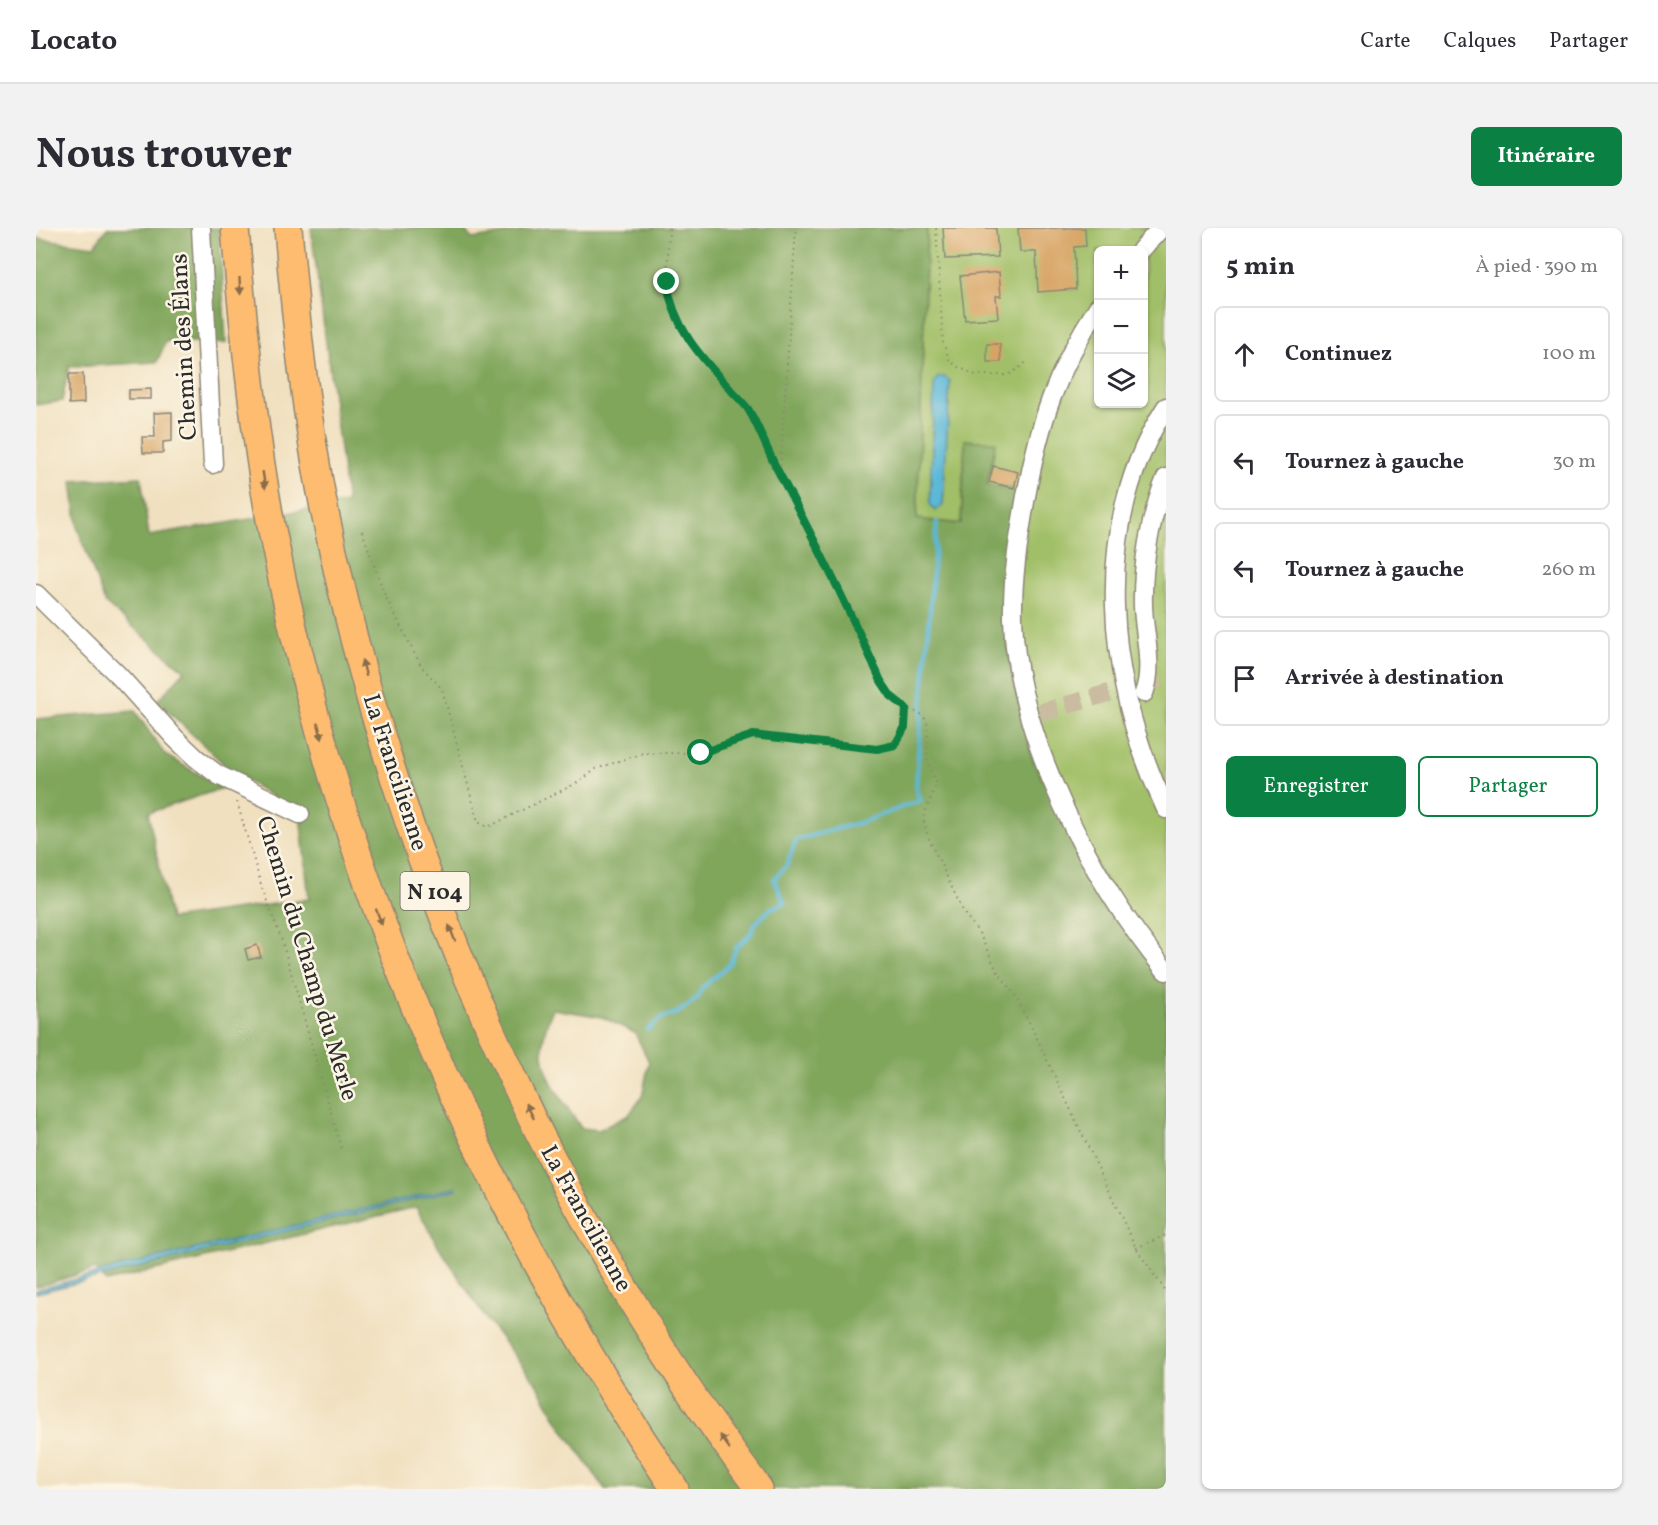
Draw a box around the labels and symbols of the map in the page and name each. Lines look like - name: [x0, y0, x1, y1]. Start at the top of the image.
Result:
- street label: Chemin des Élans: [163, 253, 207, 441]
- route end: [653, 268, 679, 294]
- one-way arrow: [235, 277, 245, 296]
- one-way arrow: [260, 470, 269, 489]
- one-way arrow: [358, 659, 368, 677]
- street label: La Francilienne: [353, 690, 435, 855]
- one-way arrow: [316, 723, 325, 741]
- route start: [687, 739, 713, 765]
- street label: Chemin du Champ du Merle: [247, 812, 366, 1105]
- road number: N 104: [400, 872, 470, 910]
- one-way arrow: [374, 909, 384, 927]
- one-way arrow: [446, 924, 456, 942]
- one-way arrow: [525, 1103, 534, 1120]
- street label: La Francilienne: [531, 1139, 640, 1299]
- one-way arrow: [719, 1434, 731, 1450]

